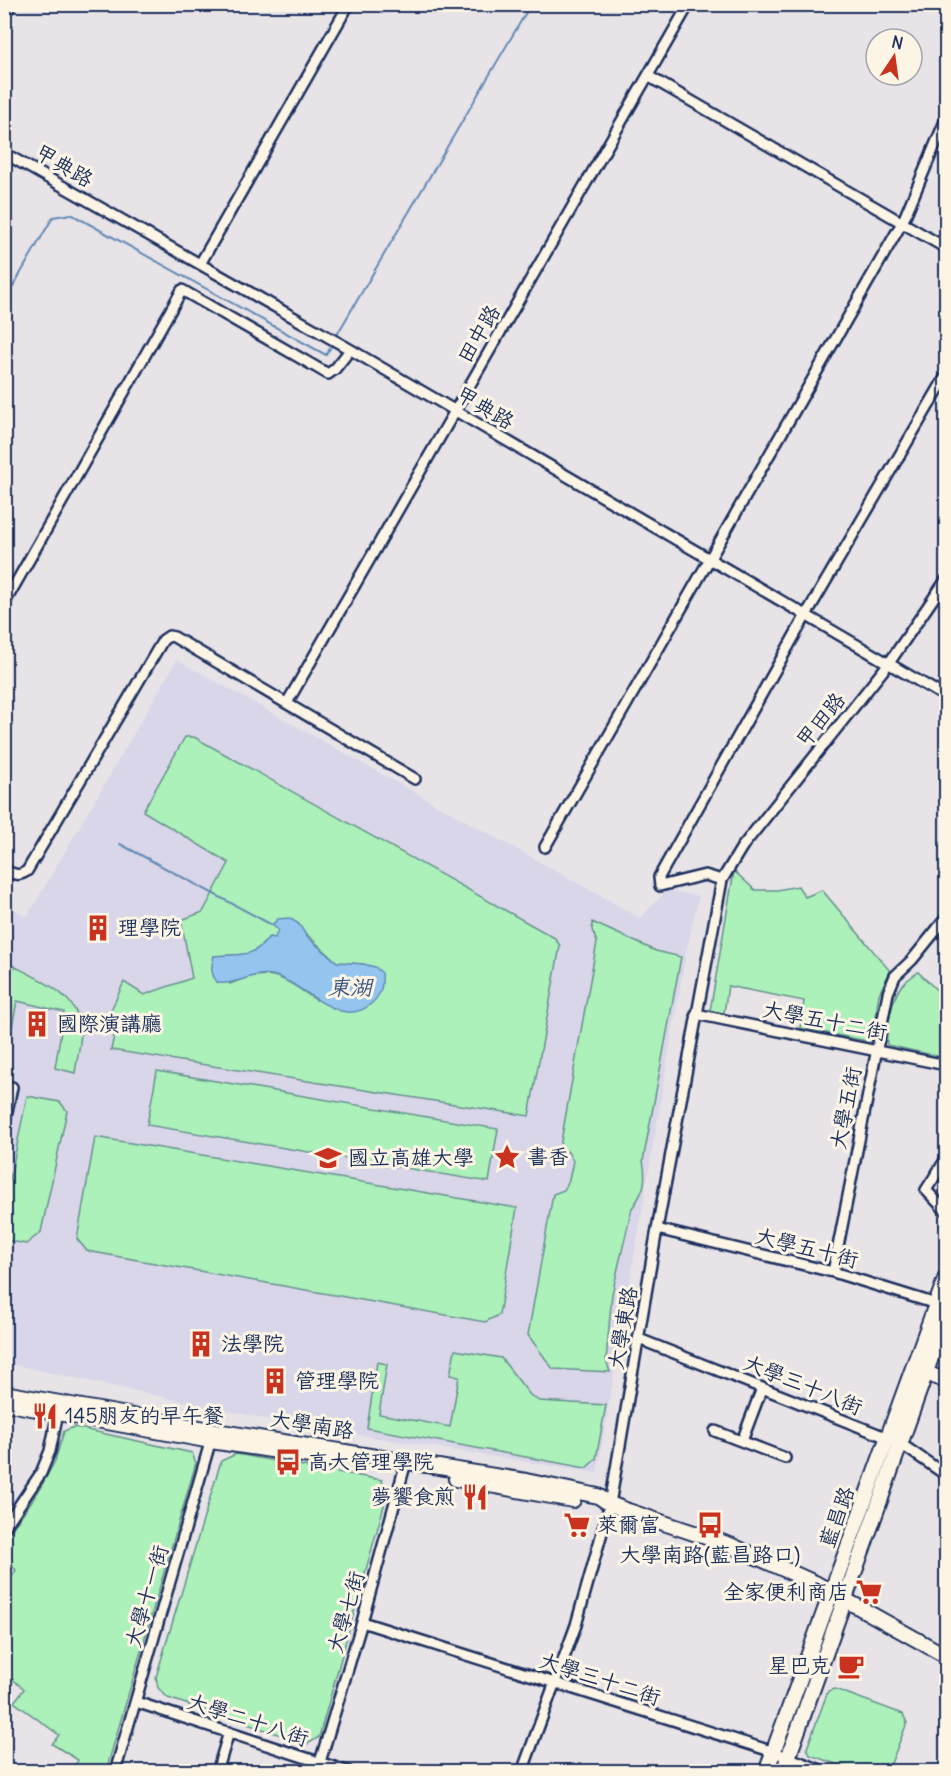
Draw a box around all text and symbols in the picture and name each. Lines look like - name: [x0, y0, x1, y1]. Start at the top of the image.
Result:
- north arrow: [864, 27, 924, 87]
- text: N: [890, 31, 905, 53]
- street label: 甲典路: [30, 138, 98, 193]
- street label: 田中路: [451, 300, 506, 368]
- street label: 甲典路: [451, 380, 519, 435]
- street label: 甲田路: [790, 687, 851, 753]
- building icon: 理學院: [83, 913, 113, 943]
- place label: 理學院: [118, 914, 181, 941]
- water label: 東湖: [328, 973, 374, 1001]
- street label: 大學五十二街: [761, 995, 890, 1046]
- building icon: 國際演講廳: [22, 1009, 52, 1039]
- place label: 國際演講廳: [57, 1010, 162, 1037]
- street label: 大學五街: [824, 1064, 867, 1152]
- place icon: 書香: [492, 1142, 522, 1172]
- school or university icon: 國立高雄大學: [313, 1143, 343, 1173]
- place label: 書香: [527, 1143, 569, 1170]
- place label: 國立高雄大學: [348, 1144, 474, 1171]
- street label: 大學五十街: [753, 1222, 861, 1273]
- street label: 大學東路: [602, 1284, 643, 1372]
- building icon: 法學院: [186, 1329, 216, 1359]
- place label: 法學院: [221, 1330, 284, 1357]
- street label: 大學三十八街: [740, 1348, 867, 1421]
- building icon: 管理學院: [260, 1366, 290, 1396]
- place label: 管理學院: [295, 1367, 379, 1394]
- restaurant icon: 145朋友的早午餐: [30, 1401, 60, 1431]
- place label: 145朋友的早午餐: [65, 1402, 224, 1429]
- street label: 大學南路: [268, 1405, 356, 1444]
- bus stop icon: 高大管理學院: [273, 1447, 303, 1477]
- place label: 高大管理學院: [308, 1448, 434, 1475]
- restaurant icon: 夢饗食煎: [460, 1482, 490, 1512]
- place label: 夢饗食煎: [371, 1483, 455, 1510]
- street label: 藍昌路: [813, 1483, 860, 1551]
- supermarket icon: 萊爾富: [562, 1510, 592, 1540]
- bus stop icon: 大學南路(藍昌路口): [695, 1510, 725, 1540]
- place label: 萊爾富: [597, 1511, 660, 1538]
- place label: 大學南路(藍昌路口): [620, 1541, 800, 1568]
- street label: 大學十一街: [119, 1542, 174, 1650]
- street label: 大學七街: [321, 1568, 370, 1656]
- supermarket icon: 全家便利商店: [854, 1577, 884, 1607]
- place label: 全家便利商店: [723, 1578, 849, 1605]
- street label: 大學三十二街: [536, 1646, 664, 1711]
- cafe icon: 星巴克: [836, 1651, 866, 1681]
- place label: 星巴克: [768, 1652, 831, 1679]
- street label: 大學二十八街: [184, 1687, 312, 1752]

